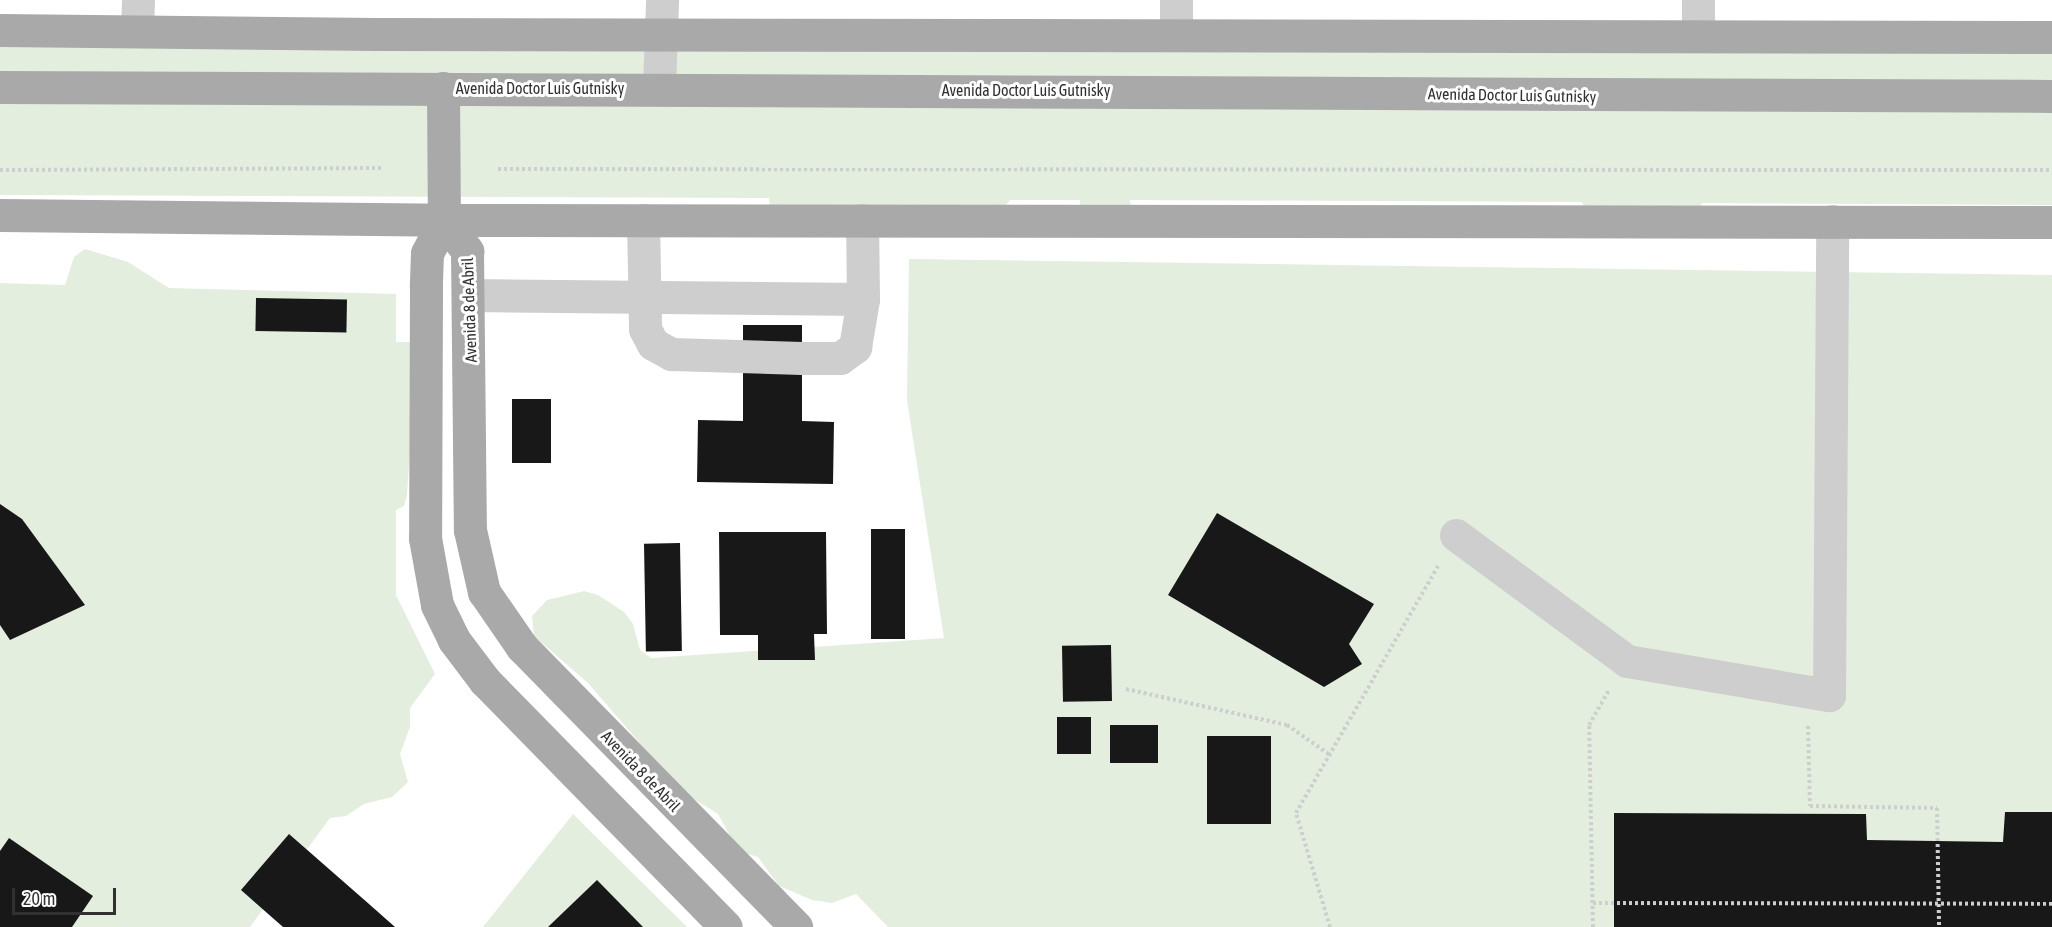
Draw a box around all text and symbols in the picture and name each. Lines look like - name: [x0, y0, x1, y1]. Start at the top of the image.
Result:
- street label: Avenida Doctor Luis Gutnisky: [456, 78, 624, 98]
- street label: Avenida Doctor Luis Gutnisky: [942, 80, 1110, 100]
- street label: Avenida Doctor Luis Gutnisky: [1428, 84, 1596, 106]
- street label: Avenida 8 de Abril: [458, 257, 480, 363]
- street label: Avenida 8 de Abril: [598, 727, 684, 815]
- scale bar: [15, 876, 118, 914]
- text: 20 m: [23, 888, 55, 909]

